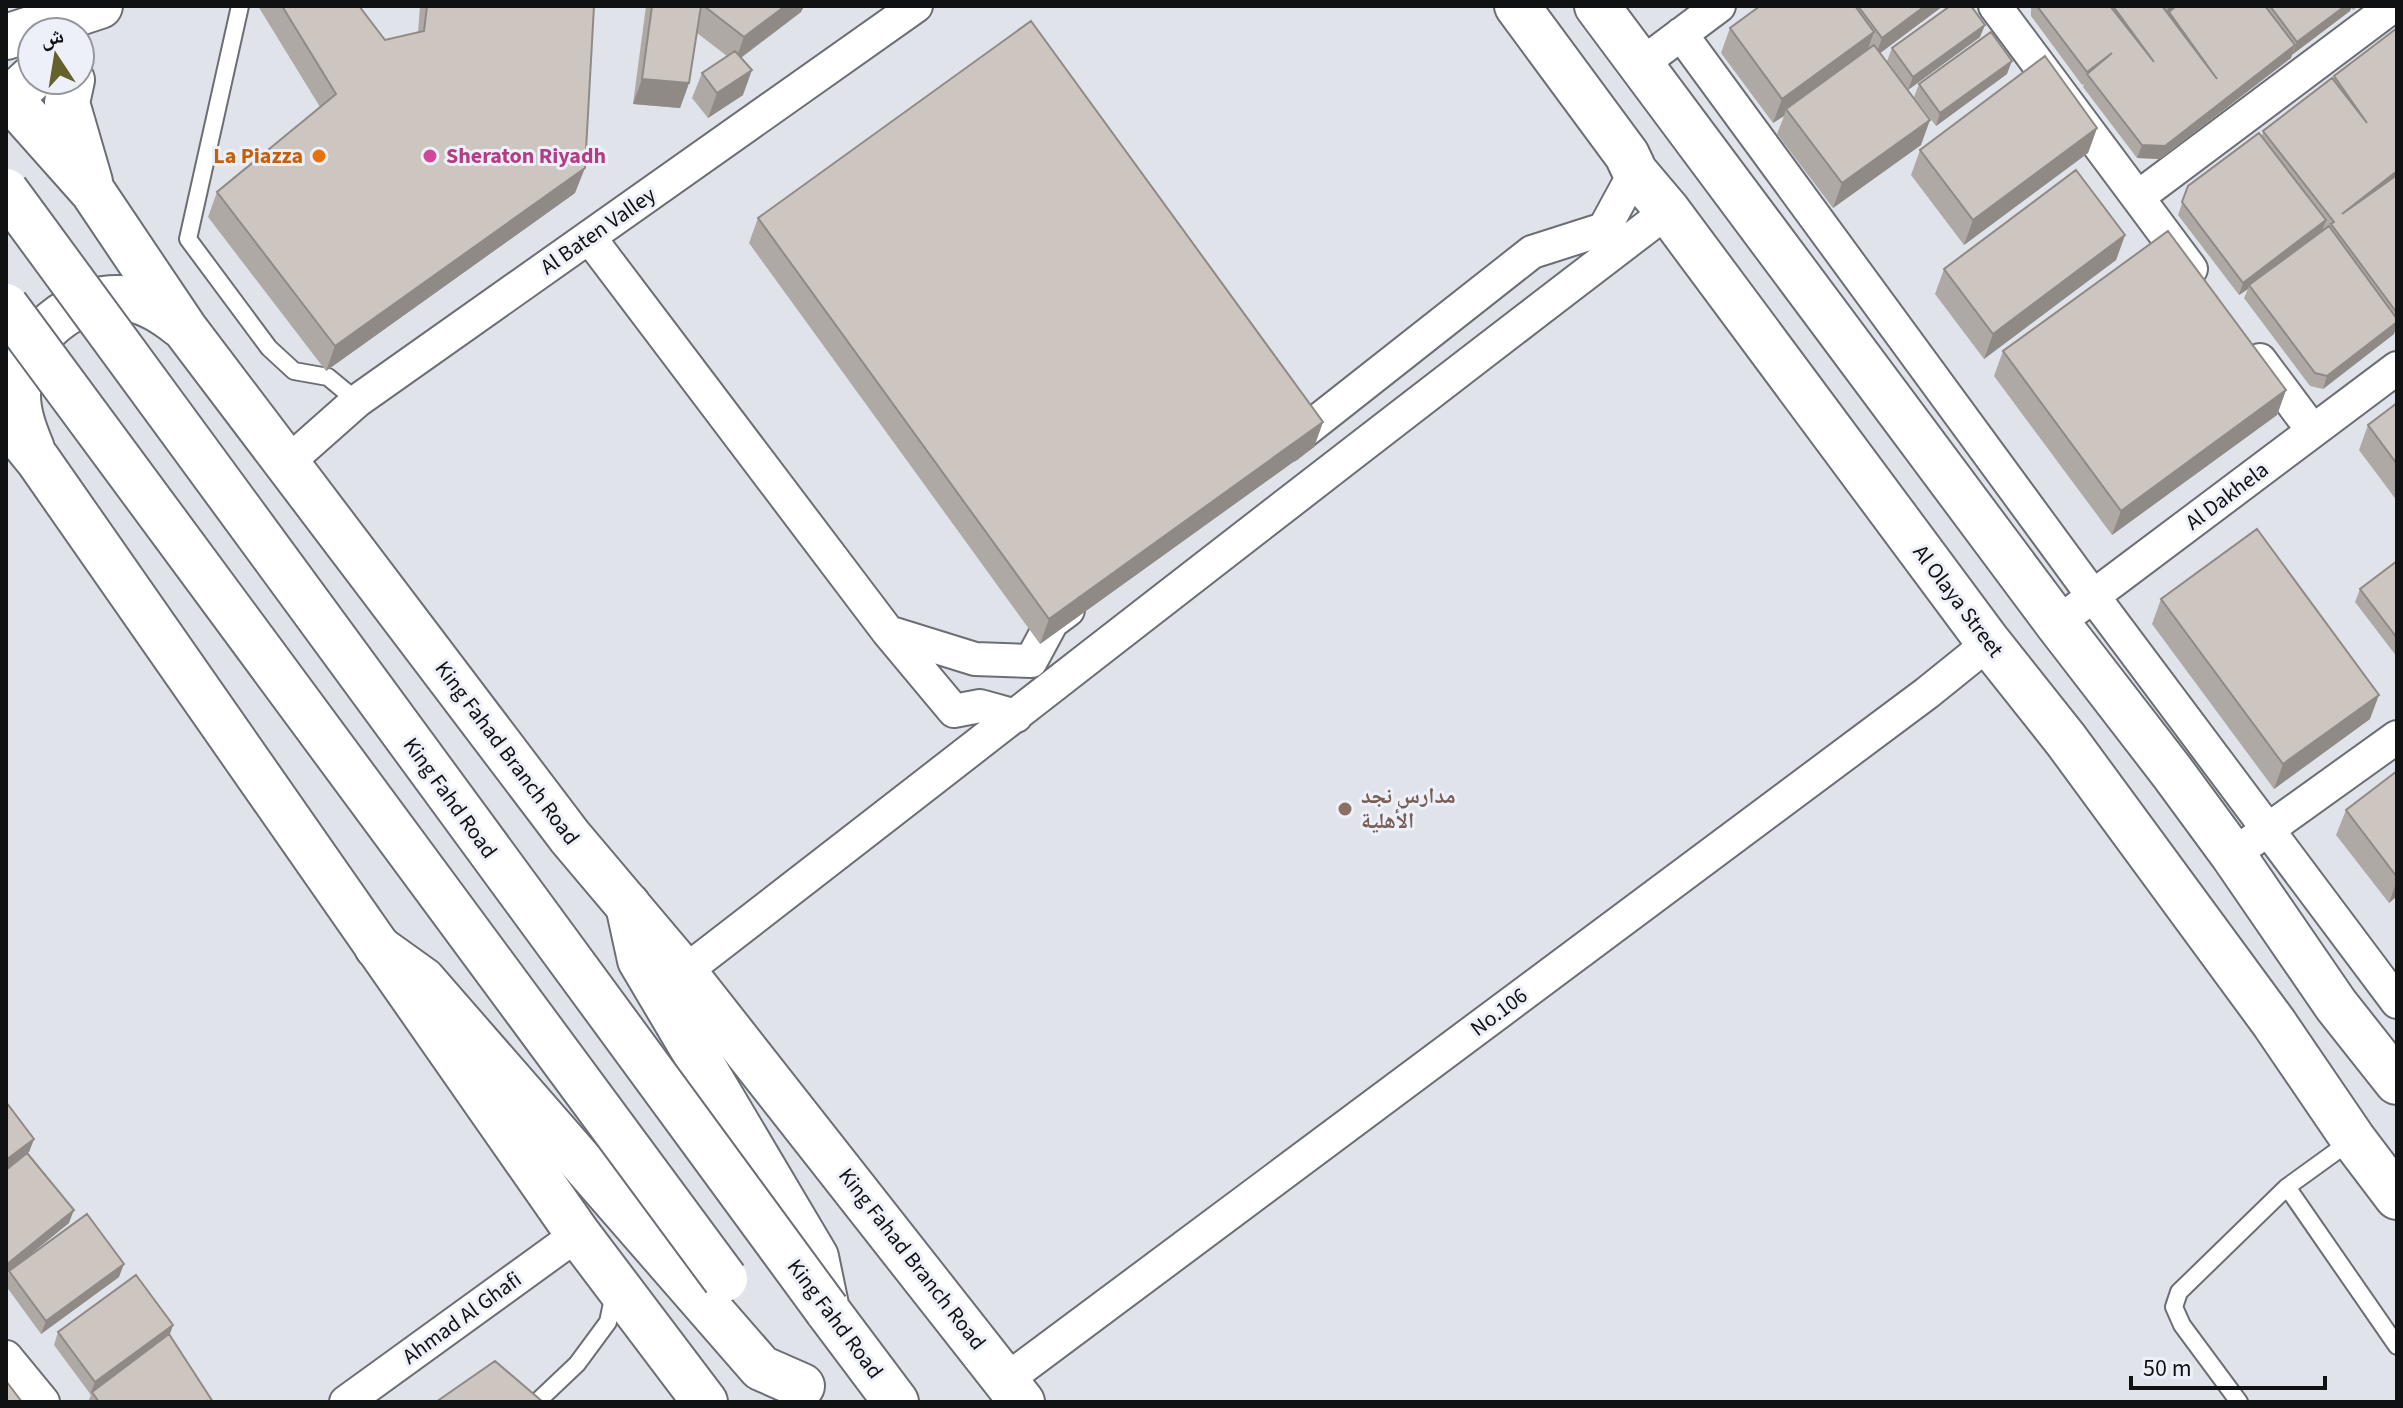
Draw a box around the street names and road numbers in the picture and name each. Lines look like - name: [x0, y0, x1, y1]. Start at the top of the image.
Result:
- street label: Al Baten Valley: [534, 179, 663, 283]
- street label: Al Dakhela: [2179, 454, 2275, 538]
- street label: Al Olaya Street: [1905, 538, 2011, 664]
- street label: King Fahad Branch Road: [427, 654, 587, 852]
- street label: King Fahd Road: [395, 731, 505, 865]
- street label: No.106: [1464, 980, 1534, 1044]
- street label: King Fahad Branch Road: [831, 1161, 993, 1357]
- street label: King Fahd Road: [779, 1252, 891, 1386]
- street label: Ahmad Al Ghafi: [396, 1264, 528, 1372]

